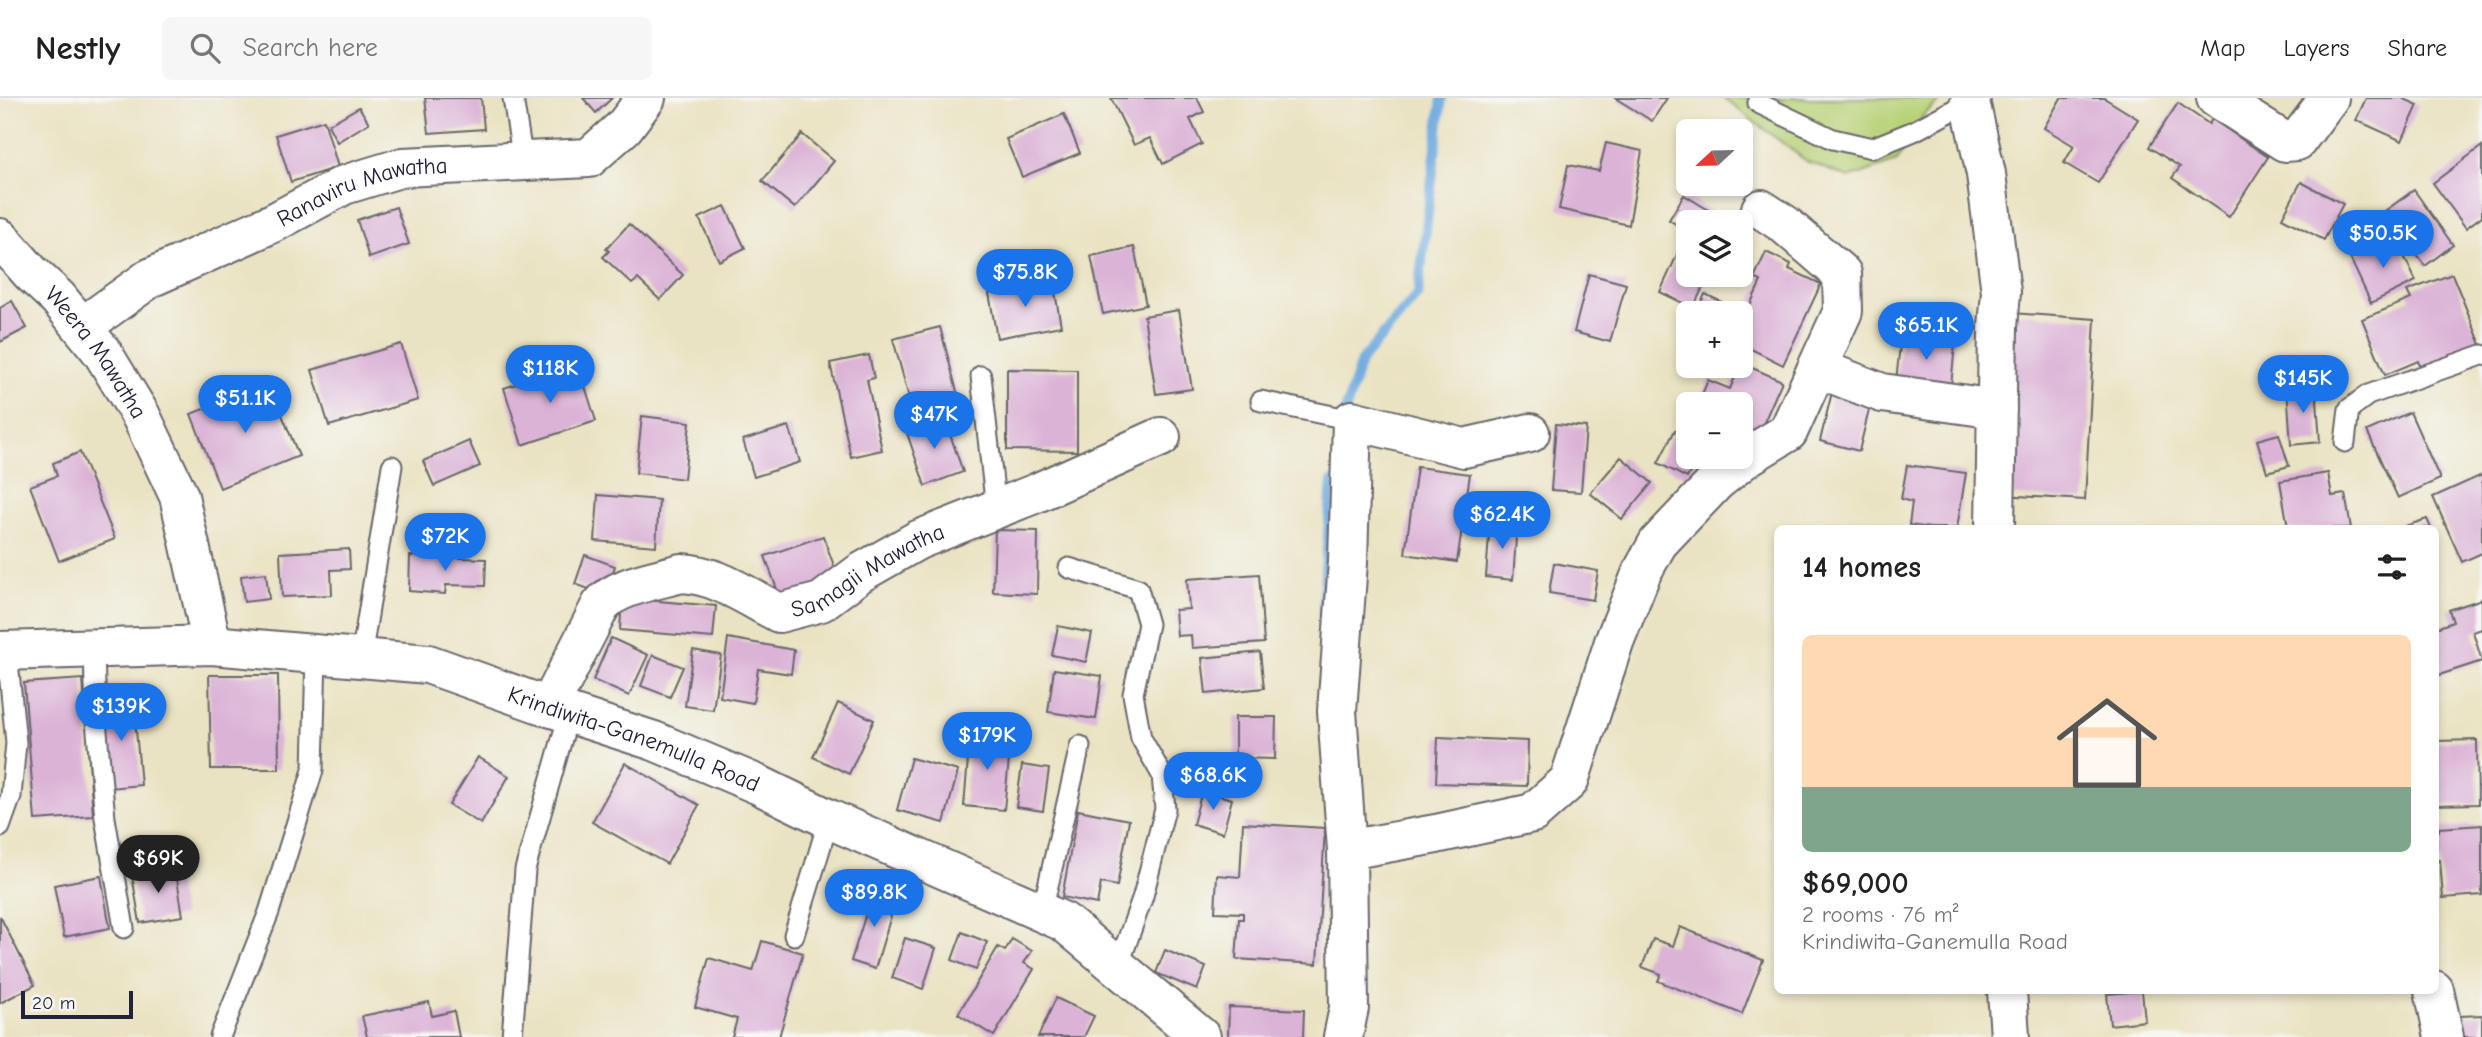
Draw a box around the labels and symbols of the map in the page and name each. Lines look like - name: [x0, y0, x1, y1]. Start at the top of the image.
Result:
- north arrow: [1676, 119, 1754, 196]
- street label: Ranaviru Mawatha: [272, 151, 448, 232]
- pin: $50.5K: [2326, 211, 2440, 270]
- pin: $75.8K: [968, 250, 1082, 309]
- street label: Weera Mawatha: [40, 280, 153, 423]
- pin: $65.1K: [1869, 302, 1983, 362]
- pin: $118K: [501, 345, 599, 405]
- pin: $145K: [2254, 356, 2352, 415]
- pin: $51.1K: [188, 376, 302, 435]
- pin: $47K: [893, 392, 975, 451]
- pin: $62.4K: [1445, 491, 1559, 551]
- pin: $72K: [404, 514, 486, 573]
- street label: Samagii Mawatha: [788, 517, 948, 623]
- street label: Krindiwita-Ganemulla Road: [504, 680, 764, 797]
- pin: $139K: [72, 684, 170, 743]
- pin: $179K: [938, 712, 1036, 772]
- pin: $68.6K: [1156, 752, 1270, 812]
- pin: $69K: [117, 836, 199, 895]
- pin: $89.8K: [817, 870, 931, 929]
- scale bar: [21, 988, 133, 1020]

